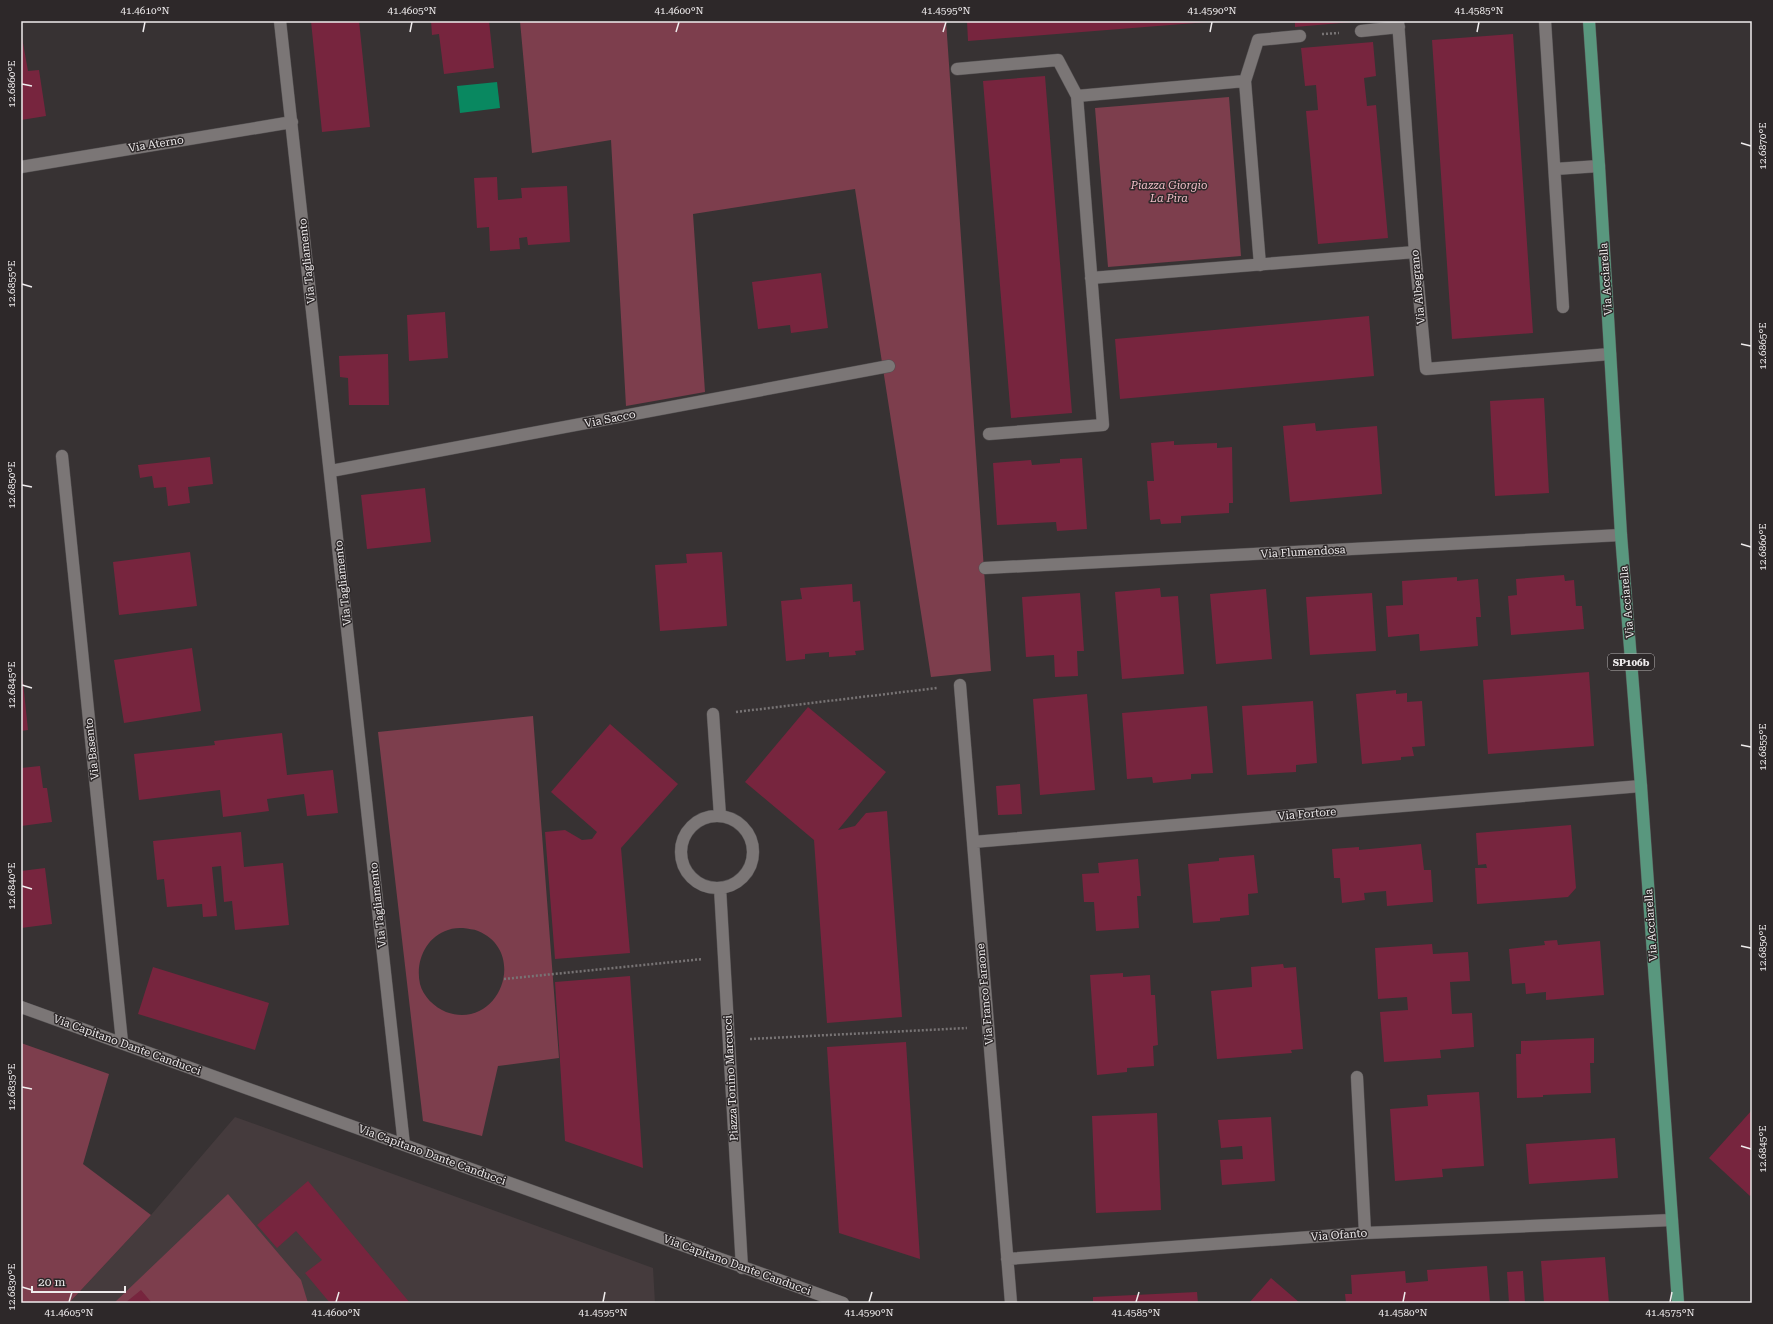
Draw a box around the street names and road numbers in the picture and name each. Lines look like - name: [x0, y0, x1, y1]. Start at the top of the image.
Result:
- street label: Via Aterno: [127, 133, 185, 155]
- street label: Via Tagliamento: [296, 218, 318, 304]
- street label: Via Acciarella: [1597, 242, 1615, 316]
- street label: Via Albegrano: [1408, 249, 1428, 325]
- street label: Via Sacco: [583, 408, 637, 430]
- street label: Via Tagliamento: [332, 540, 354, 626]
- street label: Via Flumendosa: [1260, 543, 1346, 561]
- street label: Via Acciarella: [1617, 565, 1637, 639]
- road number: SP106b: [1608, 654, 1654, 670]
- street label: Via Basento: [82, 717, 102, 781]
- street label: Via Fortore: [1277, 805, 1337, 823]
- street label: Via Tagliamento: [367, 862, 389, 948]
- street label: Via Acciarella: [1642, 888, 1660, 962]
- street label: Via Franco Faraone: [974, 943, 996, 1045]
- street label: Via Capitano Dante Canducci: [51, 1012, 203, 1078]
- street label: Piazza Tonino Marcucci: [721, 1014, 741, 1141]
- street label: Via Capitano Dante Canducci: [356, 1122, 508, 1188]
- street label: Via Ofanto: [1310, 1227, 1368, 1243]
- street label: Via Capitano Dante Canducci: [661, 1232, 813, 1298]

